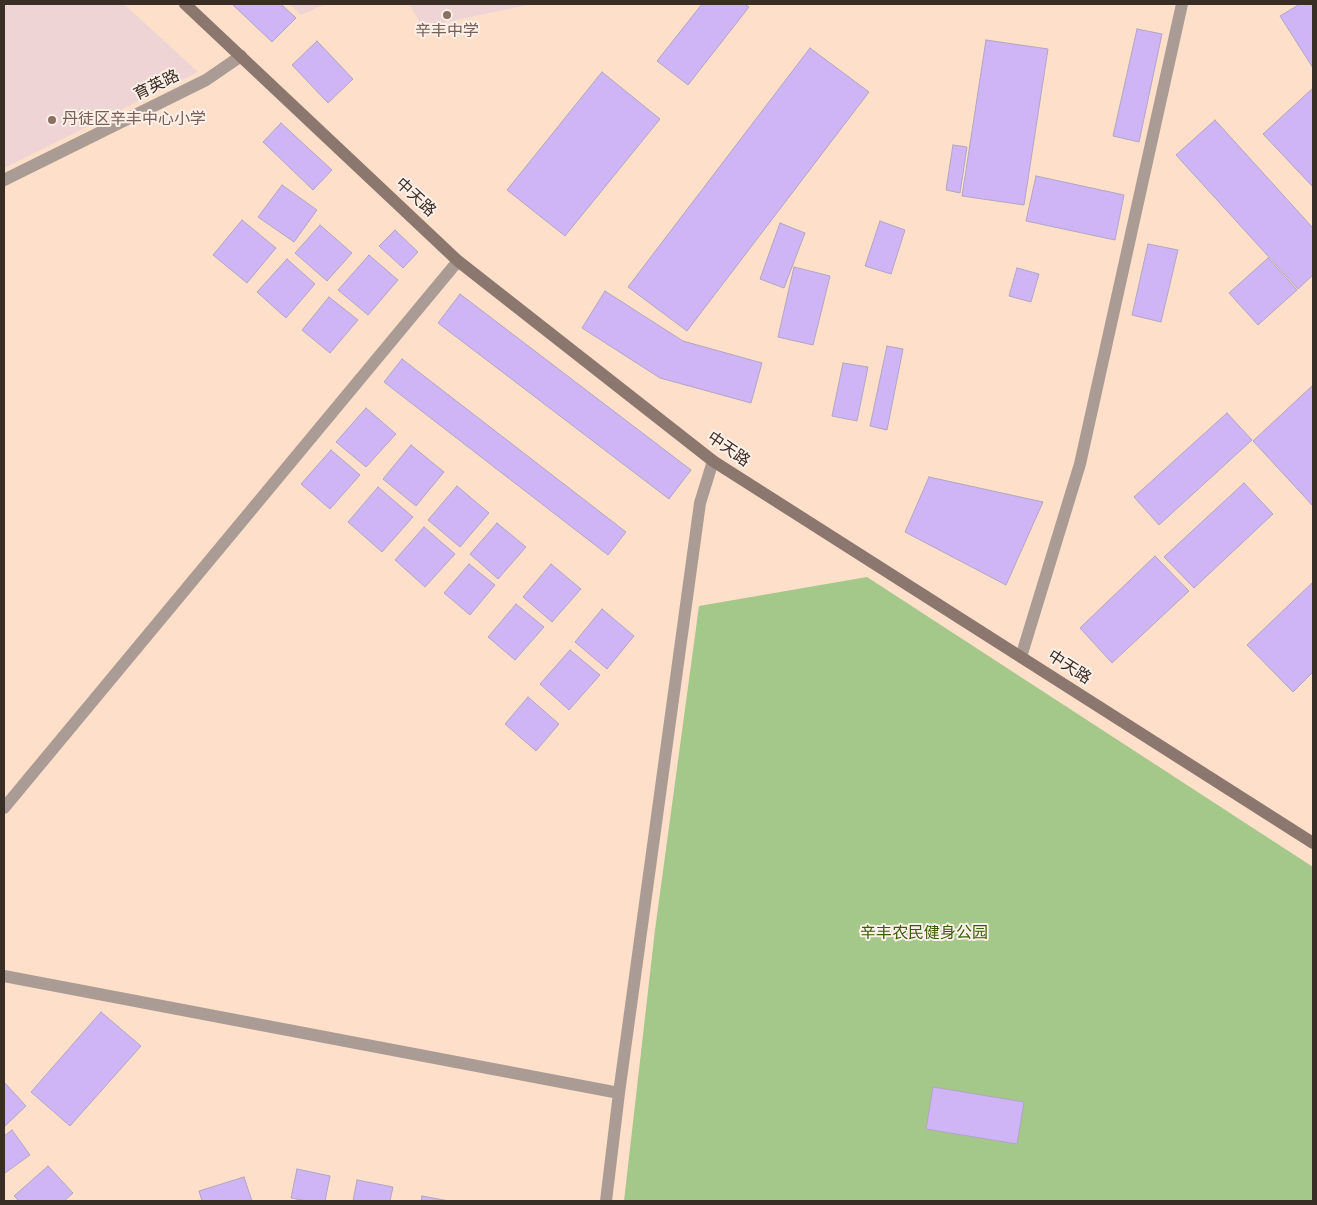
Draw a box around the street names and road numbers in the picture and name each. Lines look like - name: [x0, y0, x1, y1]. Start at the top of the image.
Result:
- street label: 育英路: [131, 67, 183, 105]
- street label: 中天路: [391, 175, 439, 221]
- street label: 中天路: [703, 428, 753, 472]
- street label: 中天路: [1044, 647, 1094, 689]

